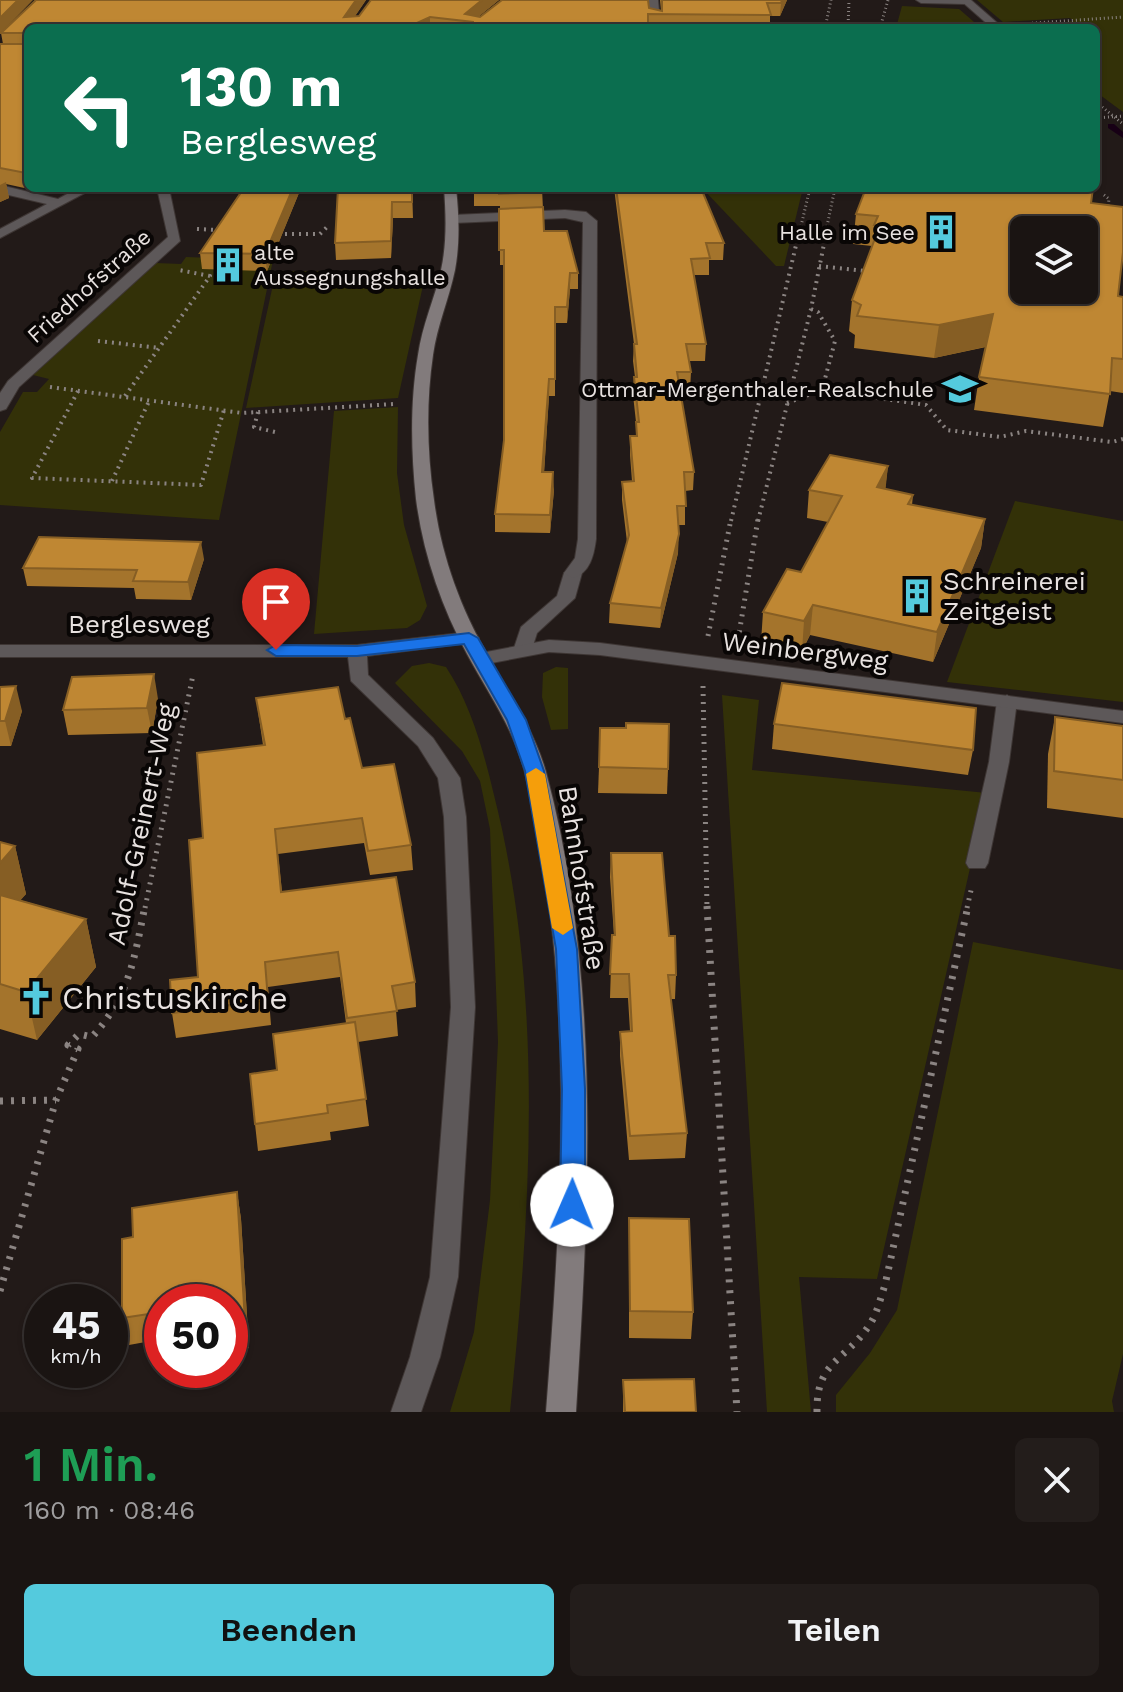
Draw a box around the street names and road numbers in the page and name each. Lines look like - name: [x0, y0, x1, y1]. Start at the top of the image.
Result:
- street label: Friedhofstraße: [22, 224, 156, 348]
- street label: Berglesweg: [68, 609, 210, 639]
- street label: Weinbergweg: [720, 626, 890, 676]
- street label: Adolf-Greinert-Weg: [101, 700, 181, 948]
- street label: Bahnhofstraße: [553, 784, 611, 972]

